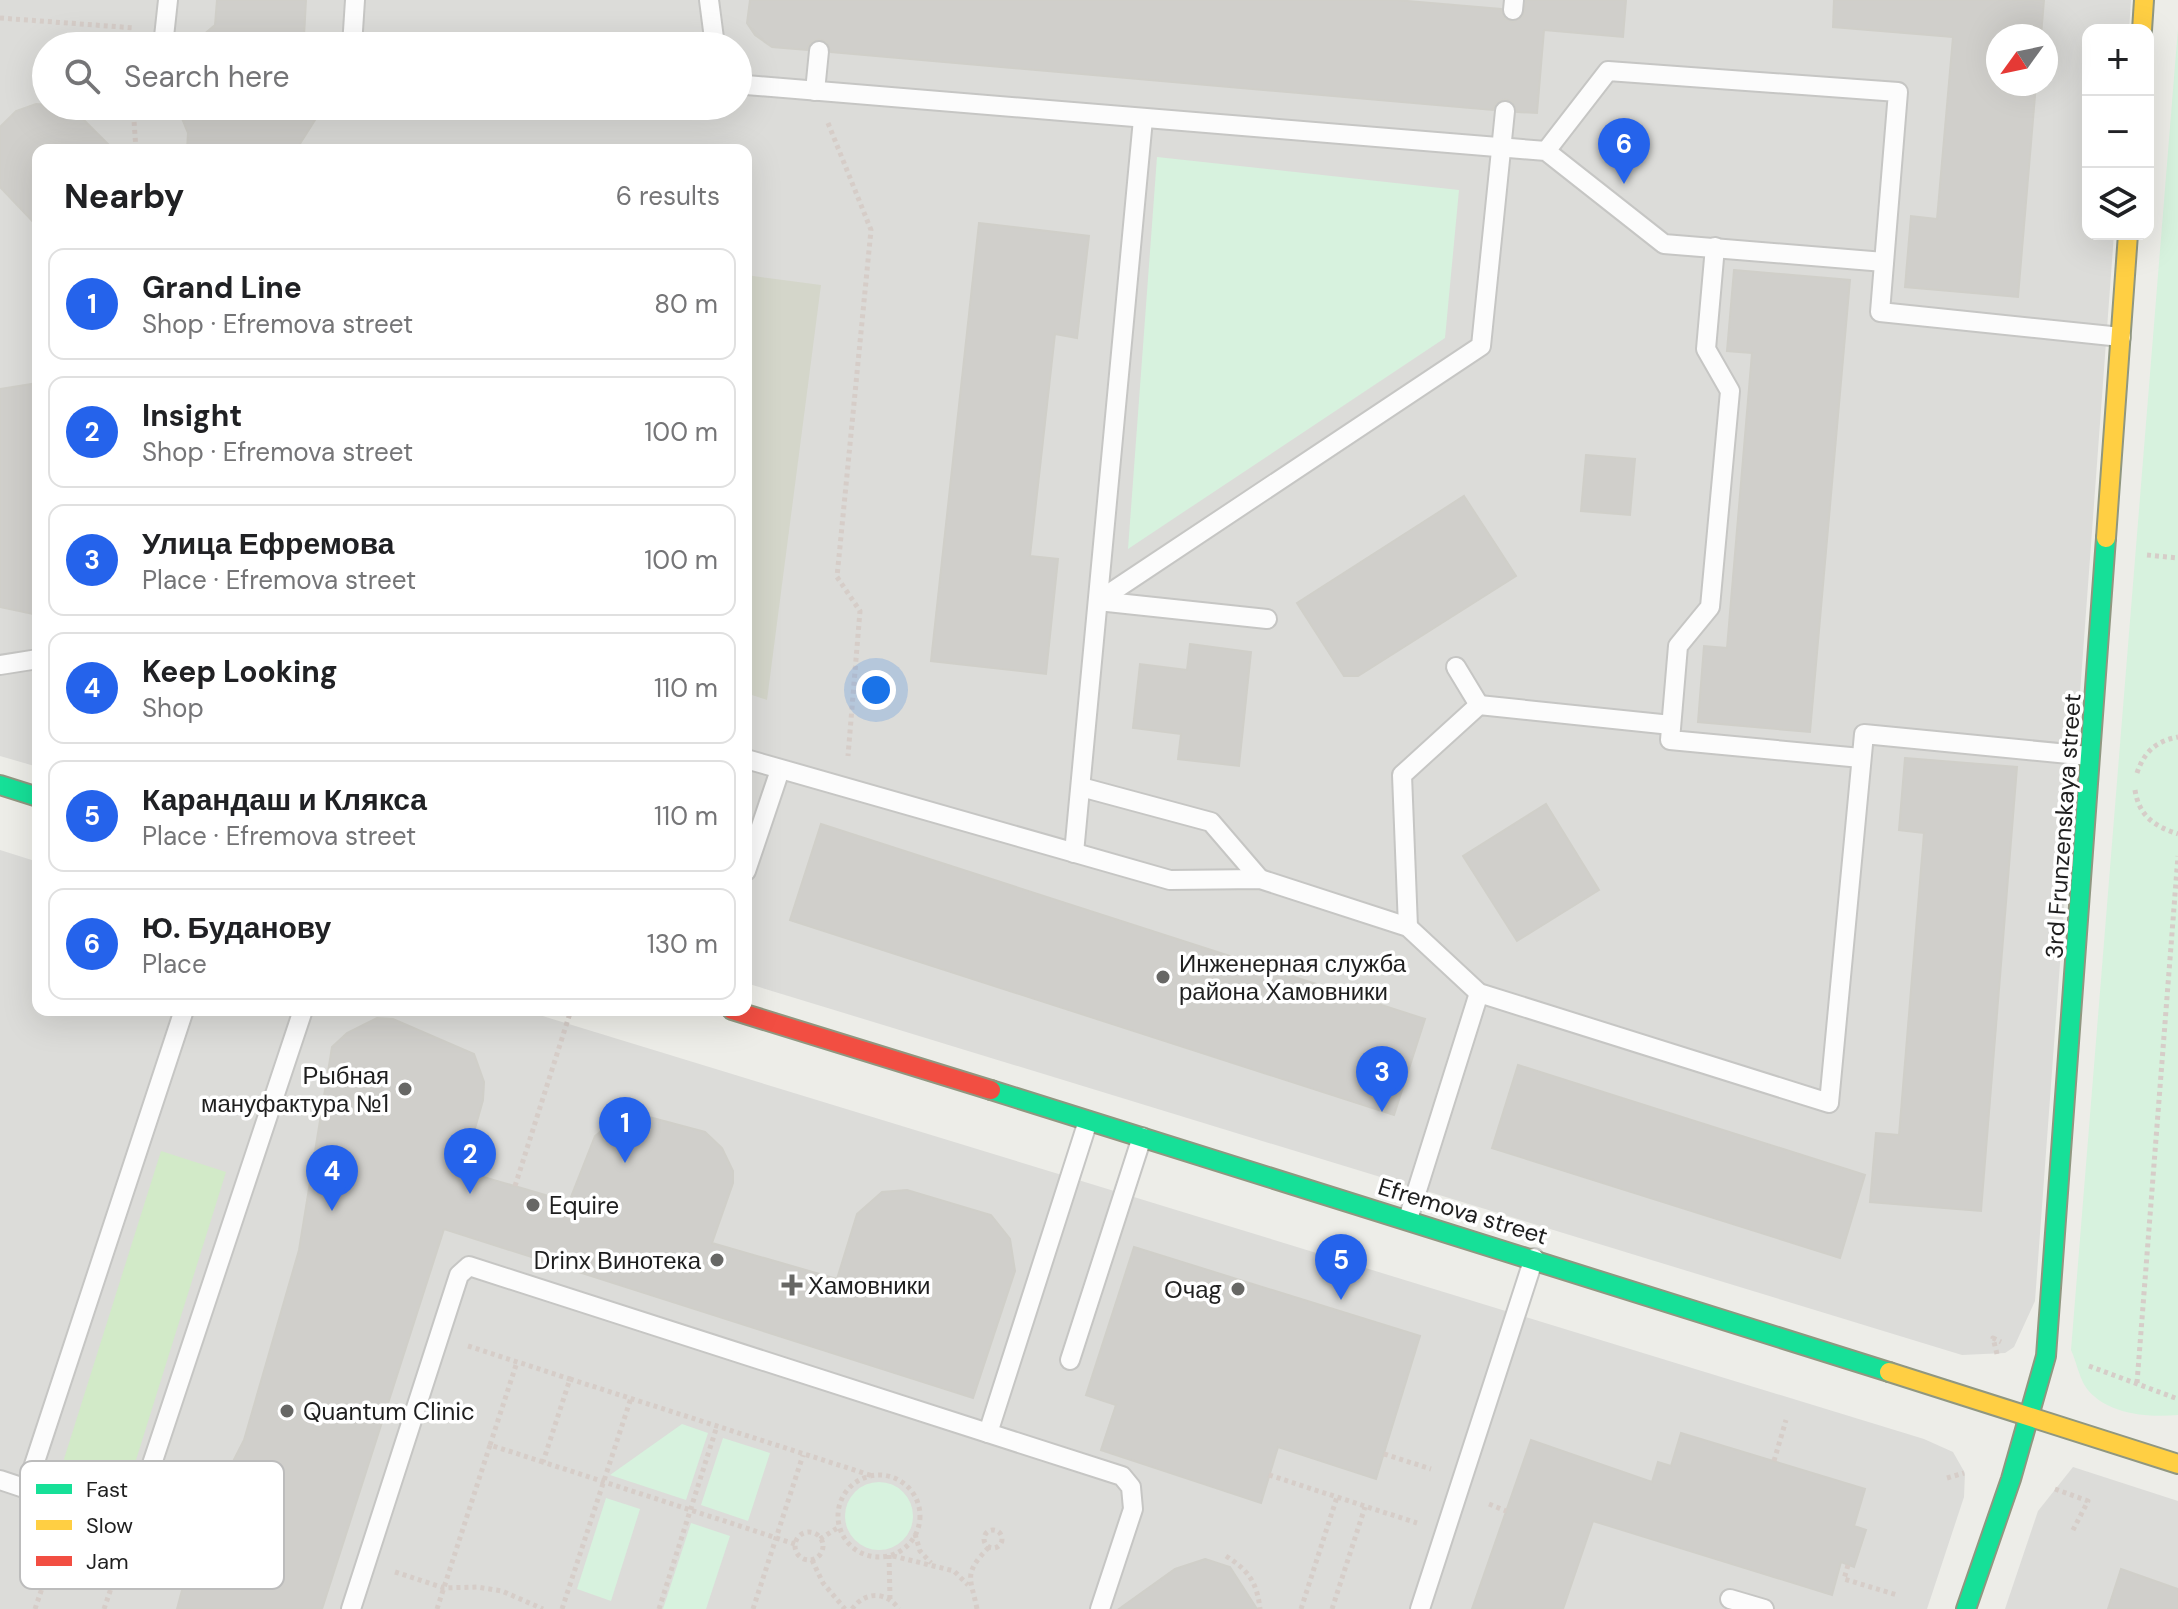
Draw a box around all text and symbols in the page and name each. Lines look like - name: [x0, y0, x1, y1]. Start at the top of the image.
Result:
- north arrow: [1986, 24, 2058, 96]
- map controls: [2082, 24, 2154, 240]
- button: +: [2082, 24, 2154, 96]
- search box: [32, 32, 752, 120]
- icon: search: [60, 54, 104, 98]
- text: Search here: [124, 57, 290, 96]
- button: −: [2082, 96, 2154, 168]
- pin: 6: [1598, 118, 1650, 184]
- button: layers: [2082, 168, 2154, 240]
- text: Nearby: [64, 174, 184, 219]
- text: 6 results: [616, 179, 720, 213]
- text: Grand Line: [142, 268, 302, 307]
- text: 1: [87, 287, 97, 321]
- text: 80 m: [654, 287, 718, 321]
- text: Shop · Efremova street: [142, 307, 413, 341]
- text: Insight: [142, 396, 242, 435]
- text: 2: [84, 415, 100, 449]
- text: 100 m: [644, 415, 718, 449]
- text: Shop · Efremova street: [142, 435, 413, 469]
- text: Улица Ефремова: [142, 524, 395, 563]
- text: 3: [84, 543, 100, 577]
- text: 100 m: [644, 543, 718, 577]
- text: Place · Efremova street: [142, 563, 416, 597]
- text: Keep Looking: [142, 652, 338, 691]
- your location: [856, 670, 896, 710]
- text: 4: [84, 671, 100, 705]
- text: 110 m: [654, 671, 718, 705]
- text: Shop: [142, 691, 204, 725]
- street label: 3rd Frunzenskaya street: [2038, 692, 2088, 960]
- text: Карандаш и Клякса: [142, 780, 427, 819]
- text: 5: [84, 799, 100, 833]
- text: 110 m: [654, 799, 718, 833]
- text: Place · Efremova street: [142, 819, 416, 853]
- text: Ю. Буданову: [142, 908, 331, 947]
- text: 6: [84, 927, 100, 961]
- text: 130 m: [647, 927, 718, 961]
- text: Place: [142, 947, 207, 981]
- place label: Инженерная служба района Хамовники: [1179, 948, 1407, 1007]
- marker: Инженерная служба района Хамовники: [1154, 968, 1172, 986]
- pin: 3: [1356, 1046, 1408, 1112]
- place label: Рыбная мануфактура №1: [201, 1060, 389, 1119]
- marker: Рыбная мануфактура №1: [396, 1080, 414, 1098]
- pin: 1: [599, 1097, 651, 1163]
- pin: 2: [444, 1128, 496, 1194]
- pin: 4: [306, 1145, 358, 1211]
- street label: Efremova street: [1374, 1170, 1552, 1252]
- place label: Equire: [549, 1190, 619, 1221]
- marker: Equire: [524, 1196, 542, 1214]
- pin: 5: [1315, 1234, 1367, 1300]
- place label: Drinx Винотека: [534, 1245, 702, 1276]
- marker: Drinx Винотека: [708, 1251, 726, 1269]
- place label: Хамовники: [808, 1270, 931, 1301]
- place label: Очаg: [1164, 1274, 1222, 1305]
- marker: Хамовники: [783, 1276, 801, 1294]
- marker: Очаg: [1229, 1280, 1247, 1298]
- place label: Quantum Clinic: [303, 1396, 475, 1427]
- marker: Quantum Clinic: [278, 1402, 296, 1420]
- legend: [20, 1461, 284, 1589]
- text: Fast: [86, 1475, 128, 1504]
- text: Slow: [86, 1511, 133, 1540]
- text: Jam: [86, 1547, 129, 1576]

